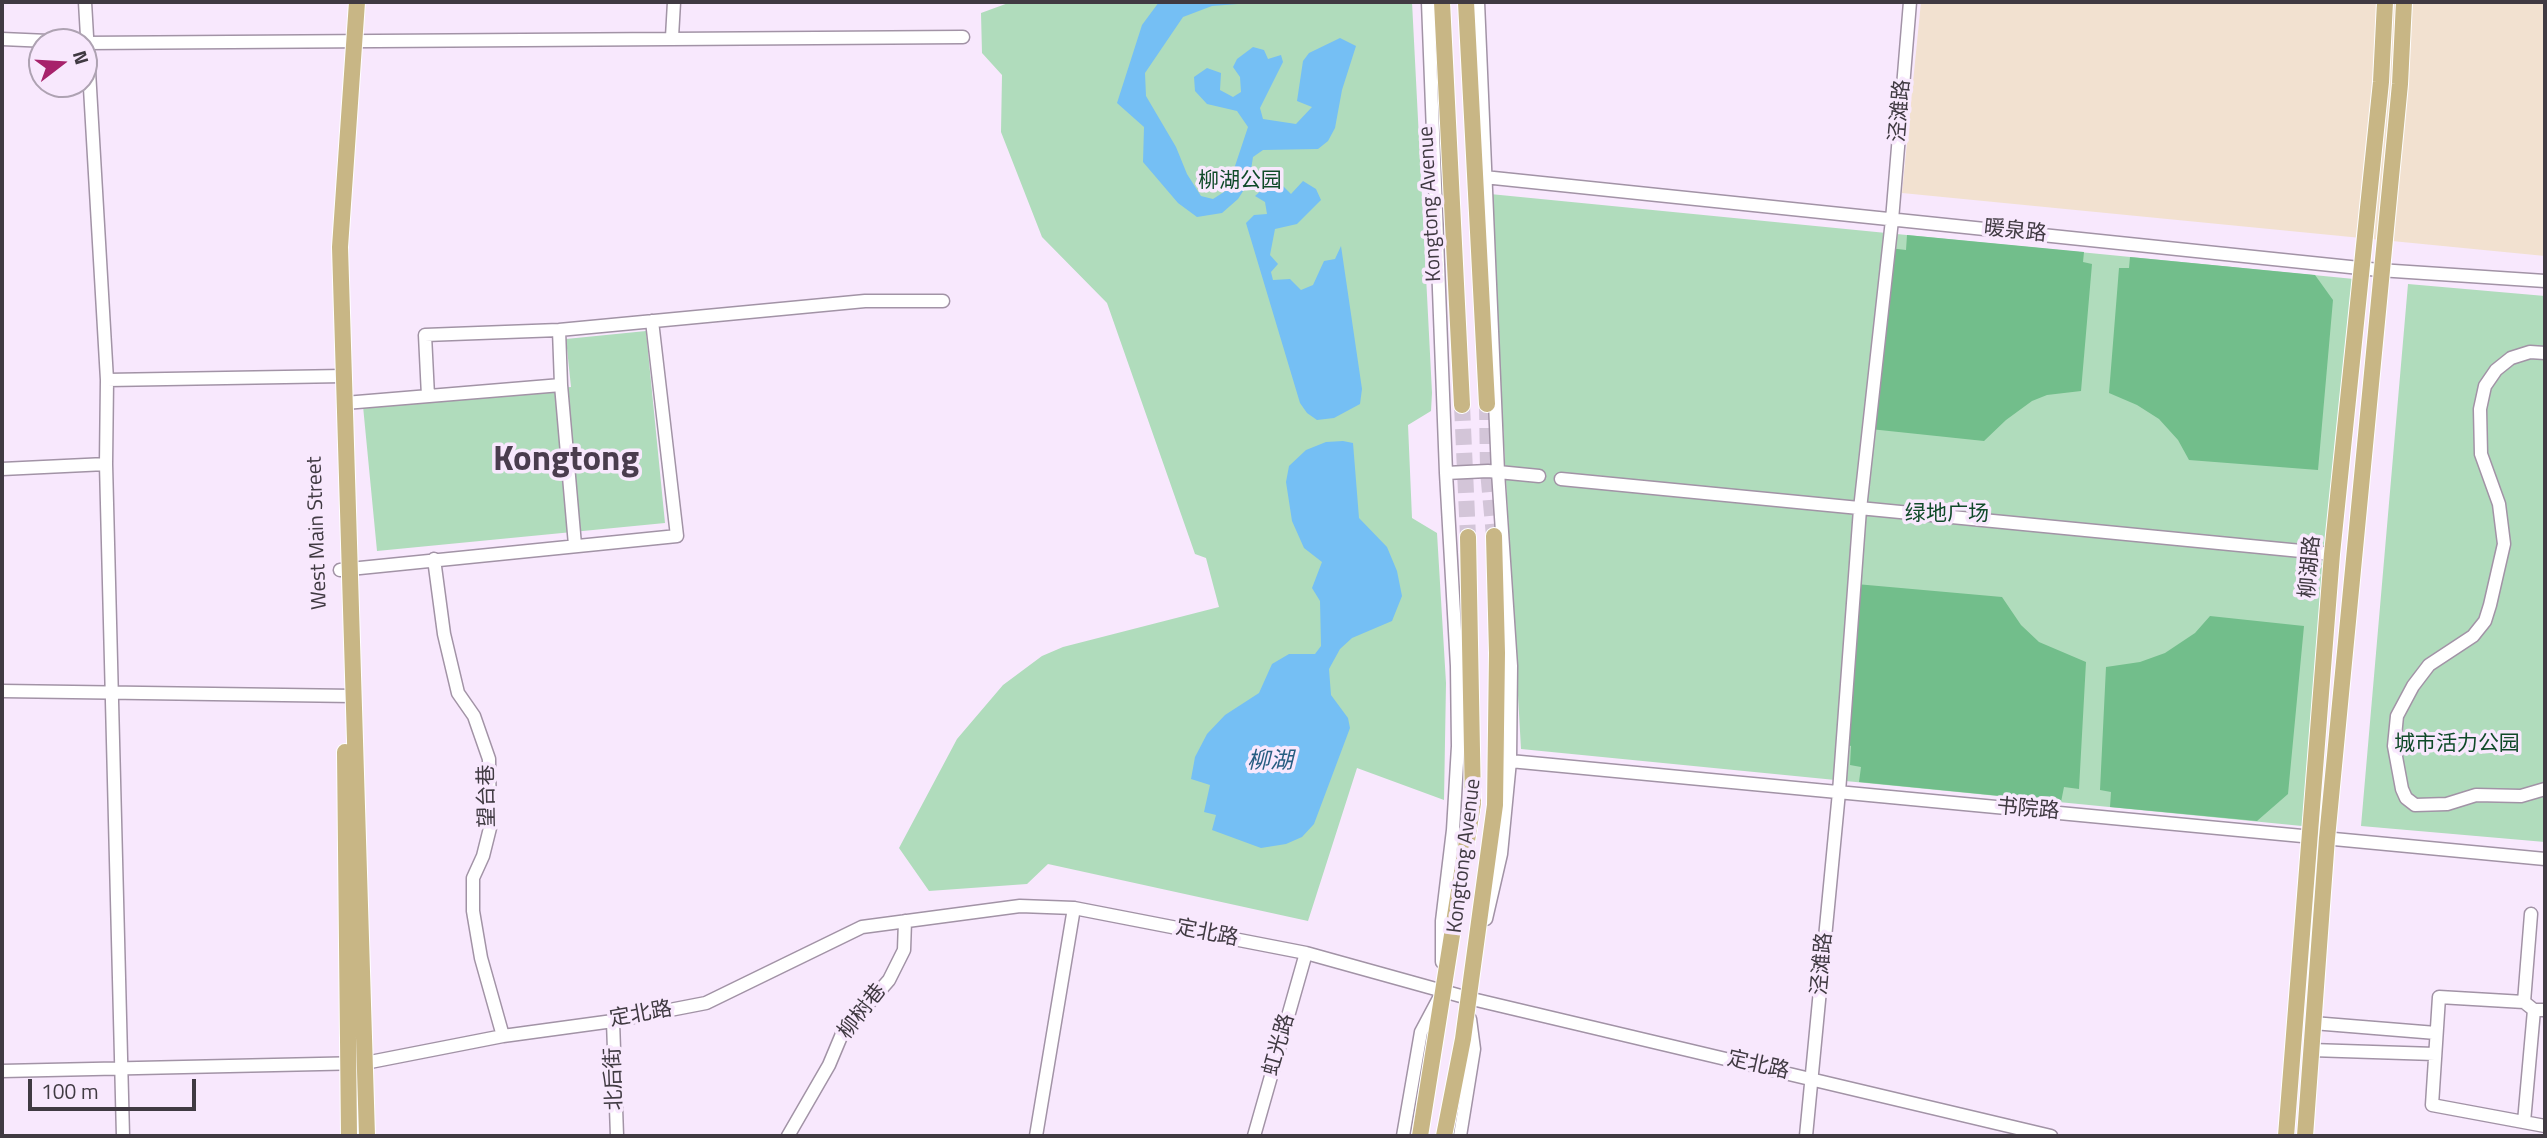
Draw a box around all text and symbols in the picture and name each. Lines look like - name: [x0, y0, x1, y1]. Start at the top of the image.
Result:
- north arrow: [28, 28, 98, 98]
- text: N: [66, 47, 97, 68]
- street label: 泾滩路: [1886, 79, 1916, 143]
- street label: Kongtong Avenue: [1414, 126, 1448, 282]
- park label: 柳湖公园: [1198, 169, 1282, 195]
- street label: 暖泉路: [1982, 216, 2048, 248]
- district label: Kongtong: [493, 440, 639, 482]
- street label: West Main Street: [303, 456, 333, 610]
- park label: 绿地广场: [1905, 502, 1989, 528]
- street label: 柳湖路: [2296, 535, 2326, 599]
- park label: 城市活力公园: [2394, 732, 2520, 758]
- water label: 柳湖: [1247, 748, 1293, 776]
- street label: 望台巷: [475, 764, 501, 828]
- street label: Kongtong Avenue: [1443, 777, 1487, 935]
- street label: 书院路: [1996, 795, 2060, 825]
- street label: 定北路: [1174, 916, 1240, 952]
- street label: 泾滩路: [1808, 932, 1838, 996]
- street label: 柳树巷: [834, 979, 892, 1045]
- street label: 定北路: [608, 997, 674, 1033]
- street label: 虹光路: [1259, 1011, 1301, 1079]
- street label: 北后街: [601, 1047, 629, 1111]
- street label: 定北路: [1724, 1047, 1792, 1085]
- scale bar: [32, 1064, 200, 1108]
- text: 100 m: [41, 1075, 98, 1107]

